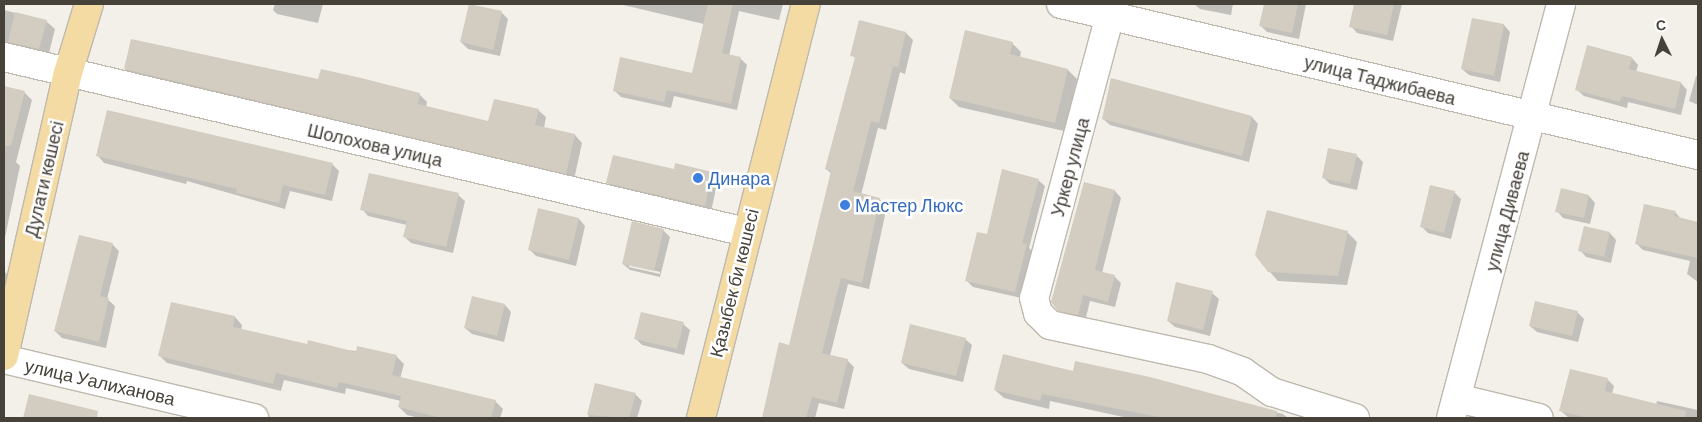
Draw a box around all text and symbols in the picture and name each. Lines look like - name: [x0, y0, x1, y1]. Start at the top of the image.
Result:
- north arrow: [1637, 15, 1687, 65]
- text: С: [1655, 16, 1667, 33]
- street label: улица Таджибаева: [1302, 51, 1458, 109]
- street label: Уркер улица: [1046, 115, 1094, 219]
- street label: Дулати көшесі: [20, 119, 68, 239]
- street label: Шолохова улица: [305, 119, 445, 171]
- street label: улица Диваева: [1481, 148, 1533, 274]
- place label: Динара: [708, 167, 770, 189]
- marker: Динара: [692, 172, 704, 184]
- place label: Мастер Люкс: [855, 194, 963, 216]
- marker: Мастер Люкс: [839, 199, 851, 211]
- street label: Қазыбек би көшесі: [705, 206, 763, 360]
- street label: улица Уалиханова: [23, 354, 177, 410]

